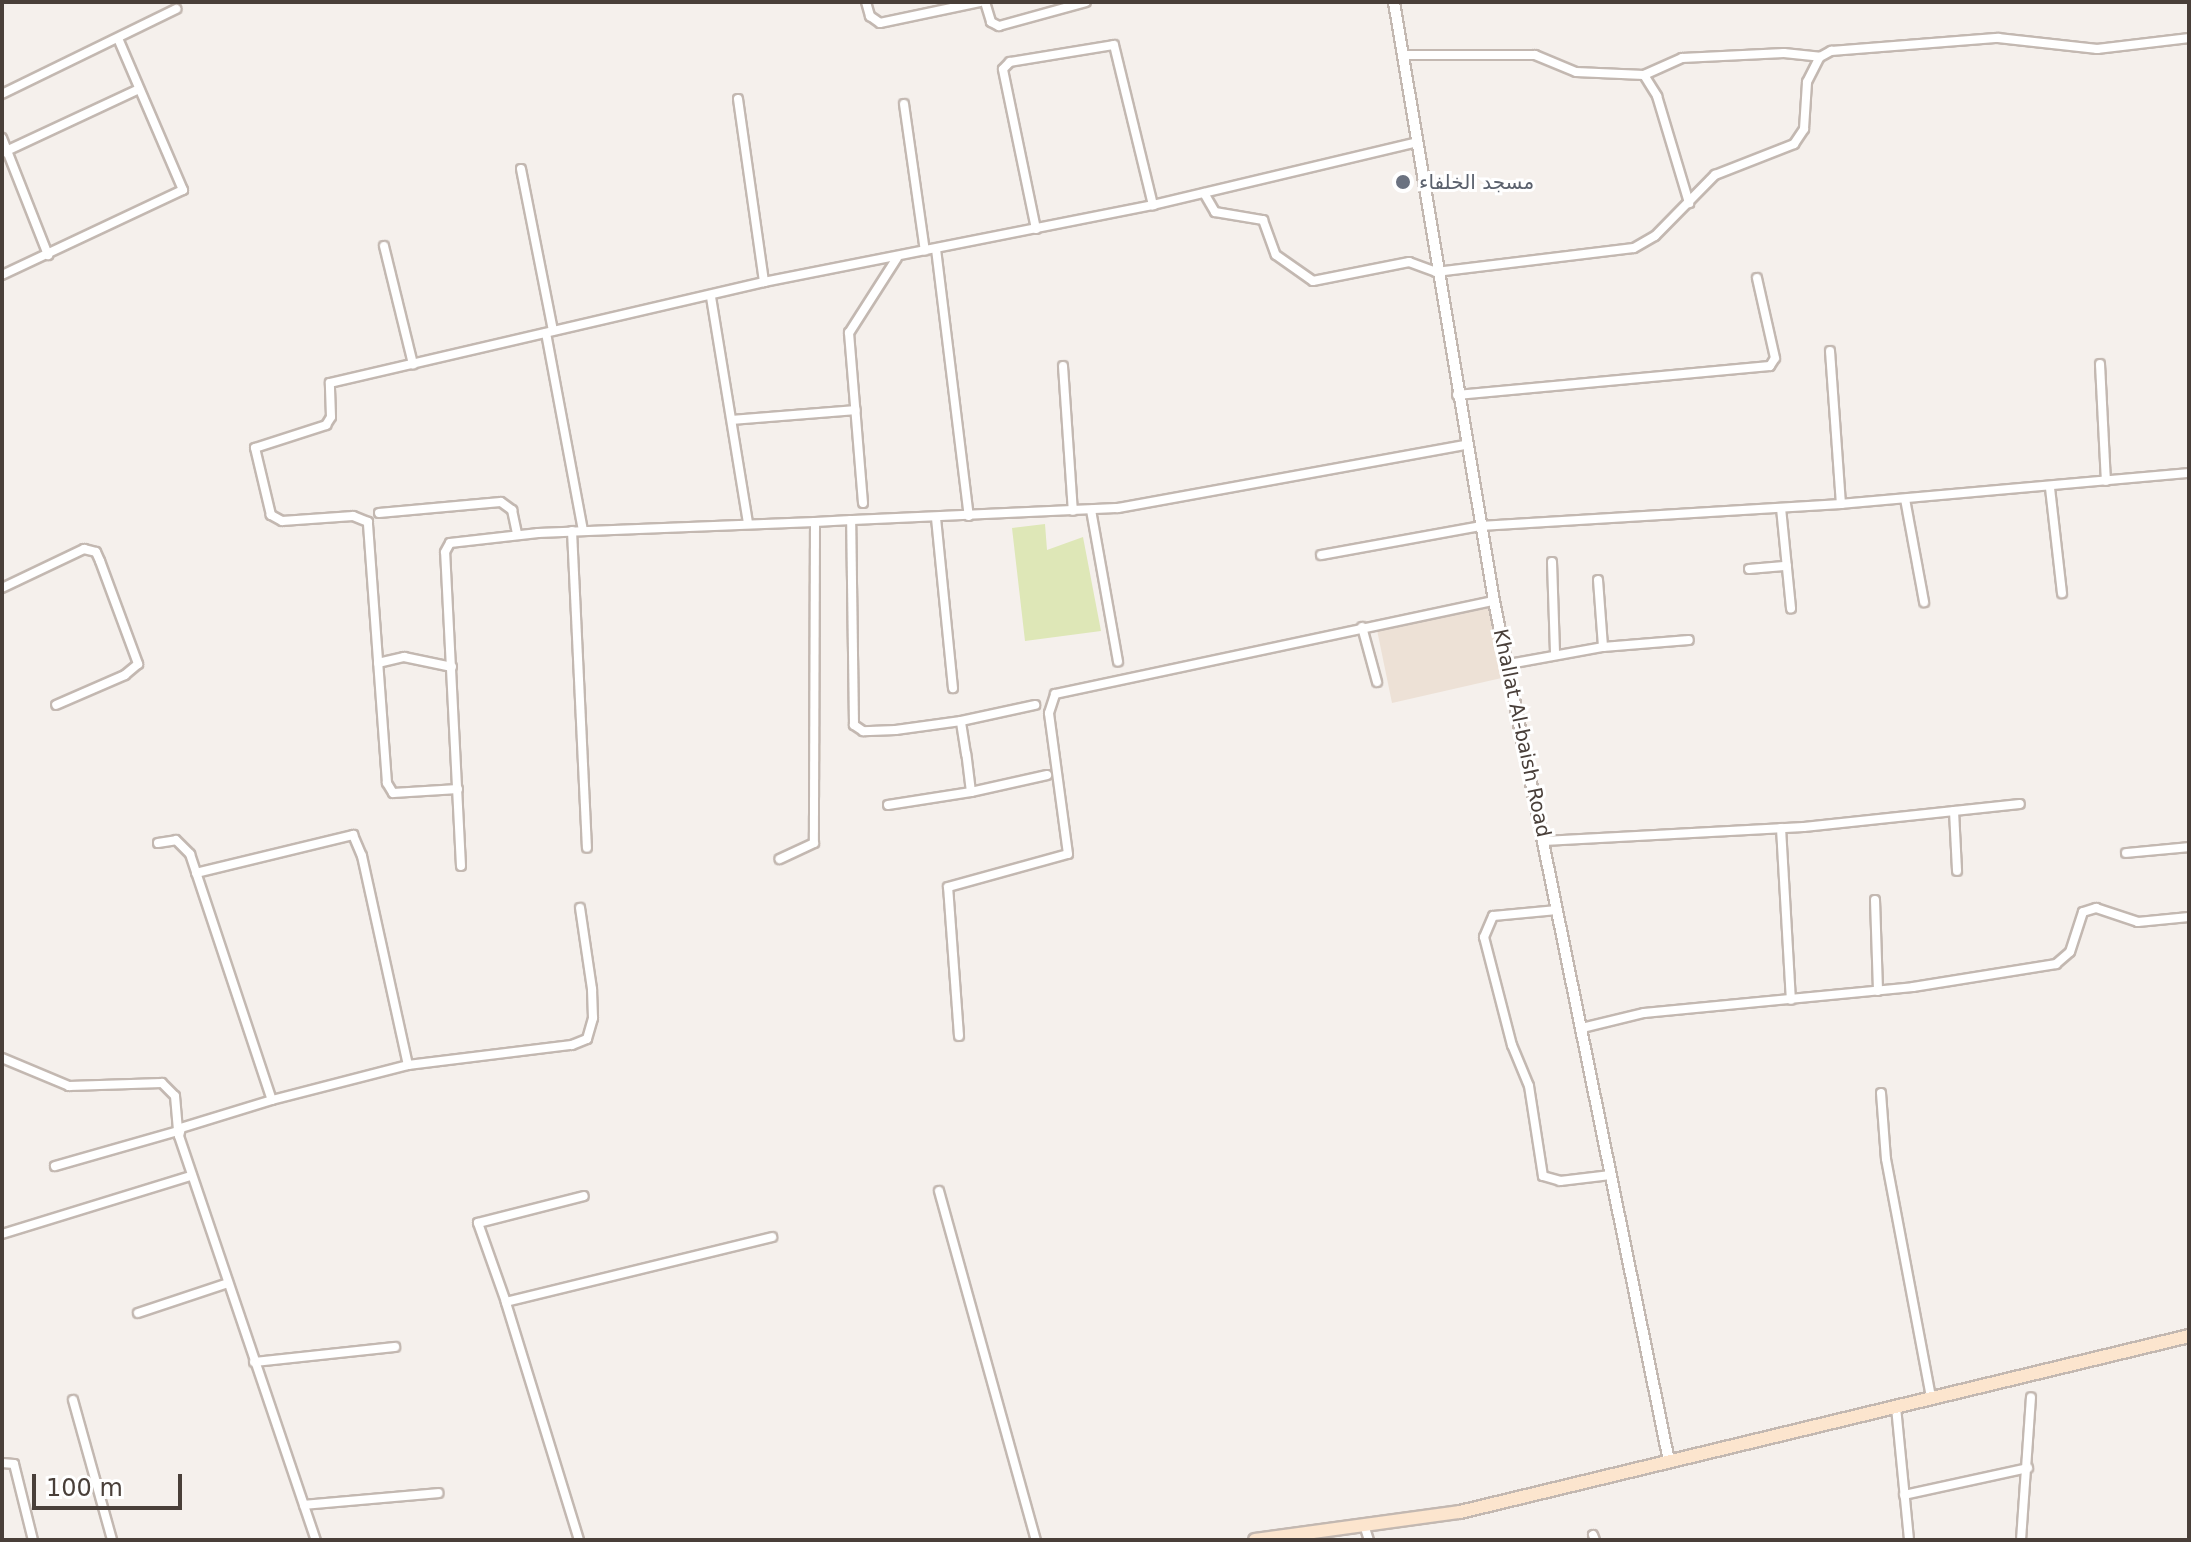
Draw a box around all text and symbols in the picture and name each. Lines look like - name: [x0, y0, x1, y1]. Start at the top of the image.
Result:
- place label: مسجد الخلفاء: [1419, 170, 1534, 194]
- marker: مسجد الخلفاء: [1394, 173, 1412, 191]
- street label: Khallat Al-baish Road: [1488, 627, 1556, 839]
- scale bar: [36, 1458, 186, 1508]
- text: 100 m: [46, 1474, 123, 1502]

